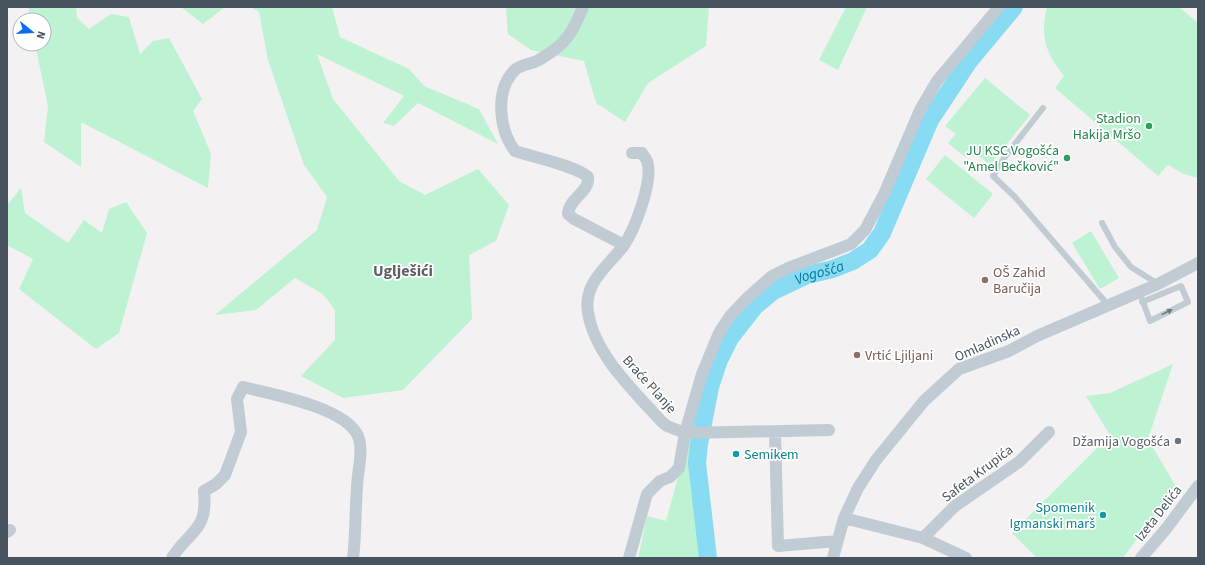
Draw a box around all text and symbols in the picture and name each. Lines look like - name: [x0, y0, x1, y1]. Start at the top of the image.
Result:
- north arrow: [12, 12, 52, 52]
- text: N: [33, 29, 49, 41]
- place label: Stadion Hakija Mršo: [1073, 109, 1141, 145]
- marker: Stadion Hakija Mršo: [1144, 121, 1154, 131]
- place label: JU KSC Vogošća "Amel Bečković": [963, 141, 1059, 177]
- marker: JU KSC Vogošća "Amel Bečković": [1062, 153, 1072, 163]
- water label: Vogošća: [791, 256, 848, 290]
- district label: Uglješići: [373, 260, 433, 282]
- place label: OŠ Zahid Baručija: [993, 263, 1046, 299]
- marker: OŠ Zahid Baručija: [980, 275, 990, 285]
- one-way arrow: [1162, 309, 1173, 315]
- street label: Omladinska: [951, 321, 1024, 367]
- place label: Vrtić Ljiljani: [865, 346, 933, 366]
- marker: Vrtić Ljiljani: [852, 350, 862, 360]
- street label: Braće Planje: [618, 351, 681, 418]
- place label: Džamija Vogošća: [1072, 432, 1170, 452]
- marker: Džamija Vogošća: [1173, 436, 1183, 446]
- street label: Safeta Krupića: [938, 440, 1017, 507]
- place label: Semikem: [744, 445, 799, 465]
- marker: Semikem: [731, 449, 741, 459]
- street label: Izeta Delića: [1130, 481, 1187, 546]
- place label: Spomenik Igmanski marš: [1010, 498, 1095, 534]
- marker: Spomenik Igmanski marš: [1098, 510, 1108, 520]

